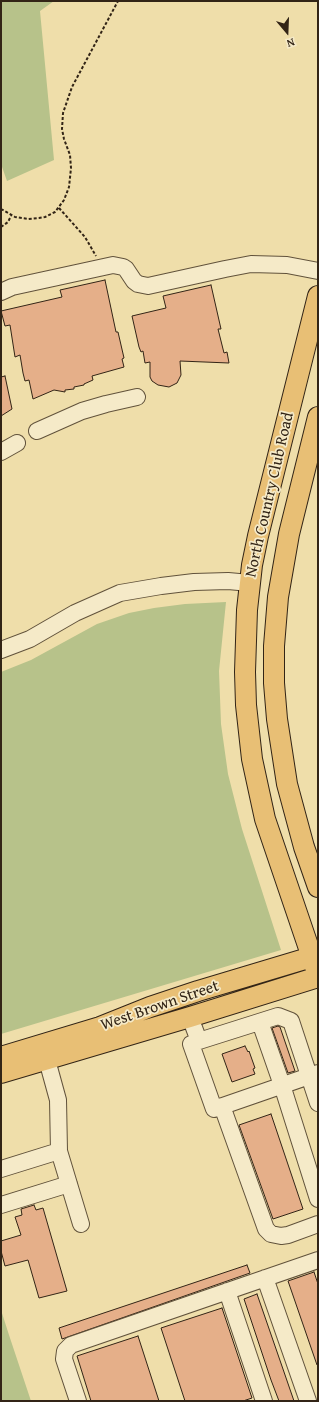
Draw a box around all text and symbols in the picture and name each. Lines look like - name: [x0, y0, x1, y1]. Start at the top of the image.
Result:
- north arrow: [267, 12, 307, 52]
- text: N: [285, 35, 297, 52]
- street label: North Country Club Road: [242, 411, 298, 579]
- street label: West Brown Street: [98, 977, 222, 1035]

